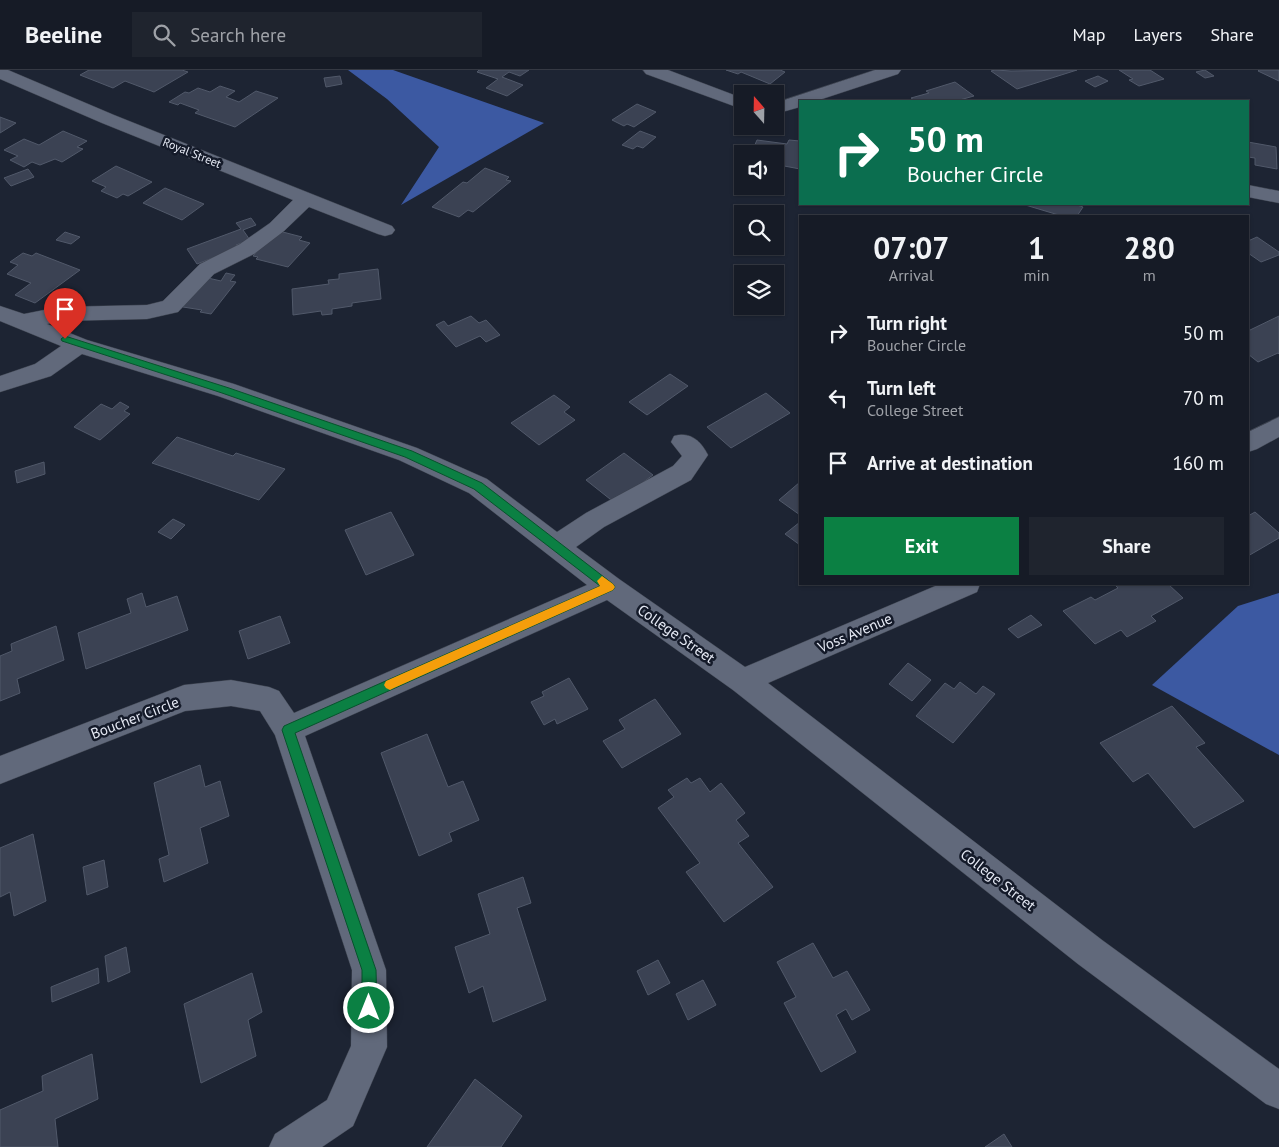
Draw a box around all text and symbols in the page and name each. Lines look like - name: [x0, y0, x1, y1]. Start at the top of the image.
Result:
- search box: [132, 12, 482, 57]
- text: Beeline: [25, 19, 102, 50]
- icon: search: [150, 21, 178, 49]
- text: Search here: [190, 23, 286, 47]
- text: Map: [1073, 23, 1105, 46]
- text: Layers: [1133, 23, 1182, 46]
- text: Share: [1210, 23, 1254, 46]
- north arrow: [734, 85, 784, 135]
- map controls: [734, 85, 784, 315]
- text: 50 m: [907, 116, 984, 162]
- icon: right: [824, 120, 889, 185]
- street label: Royal Street: [161, 134, 224, 171]
- button: sound: [734, 145, 784, 195]
- text: Boucher Circle: [907, 160, 1043, 188]
- button: search: [734, 205, 784, 255]
- text: 07:07: [873, 228, 949, 267]
- text: 1: [1028, 228, 1045, 267]
- text: 280: [1124, 228, 1175, 267]
- button: layers: [734, 265, 784, 315]
- text: Arrival: [889, 265, 934, 285]
- text: min: [1024, 265, 1050, 285]
- text: m: [1143, 265, 1156, 285]
- pin: [44, 288, 86, 339]
- icon: arrive: [51, 295, 79, 323]
- text: Turn right: [867, 311, 947, 335]
- icon: right: [824, 319, 852, 347]
- text: 50 m: [1183, 321, 1224, 345]
- text: Boucher Circle: [867, 335, 966, 355]
- text: Turn left: [867, 376, 936, 400]
- icon: left: [824, 384, 852, 412]
- text: 70 m: [1183, 386, 1224, 410]
- text: College Street: [867, 400, 963, 420]
- icon: arrive: [824, 449, 852, 477]
- text: Arrive at destination: [867, 451, 1033, 475]
- text: 160 m: [1172, 451, 1224, 475]
- button: Exit: [824, 517, 1019, 575]
- button: Share: [1029, 517, 1224, 575]
- street label: College Street: [634, 600, 719, 667]
- street label: Voss Avenue: [814, 608, 895, 657]
- street label: Boucher Circle: [88, 692, 182, 743]
- street label: College Street: [957, 844, 1040, 915]
- position arrow: [342, 981, 394, 1033]

